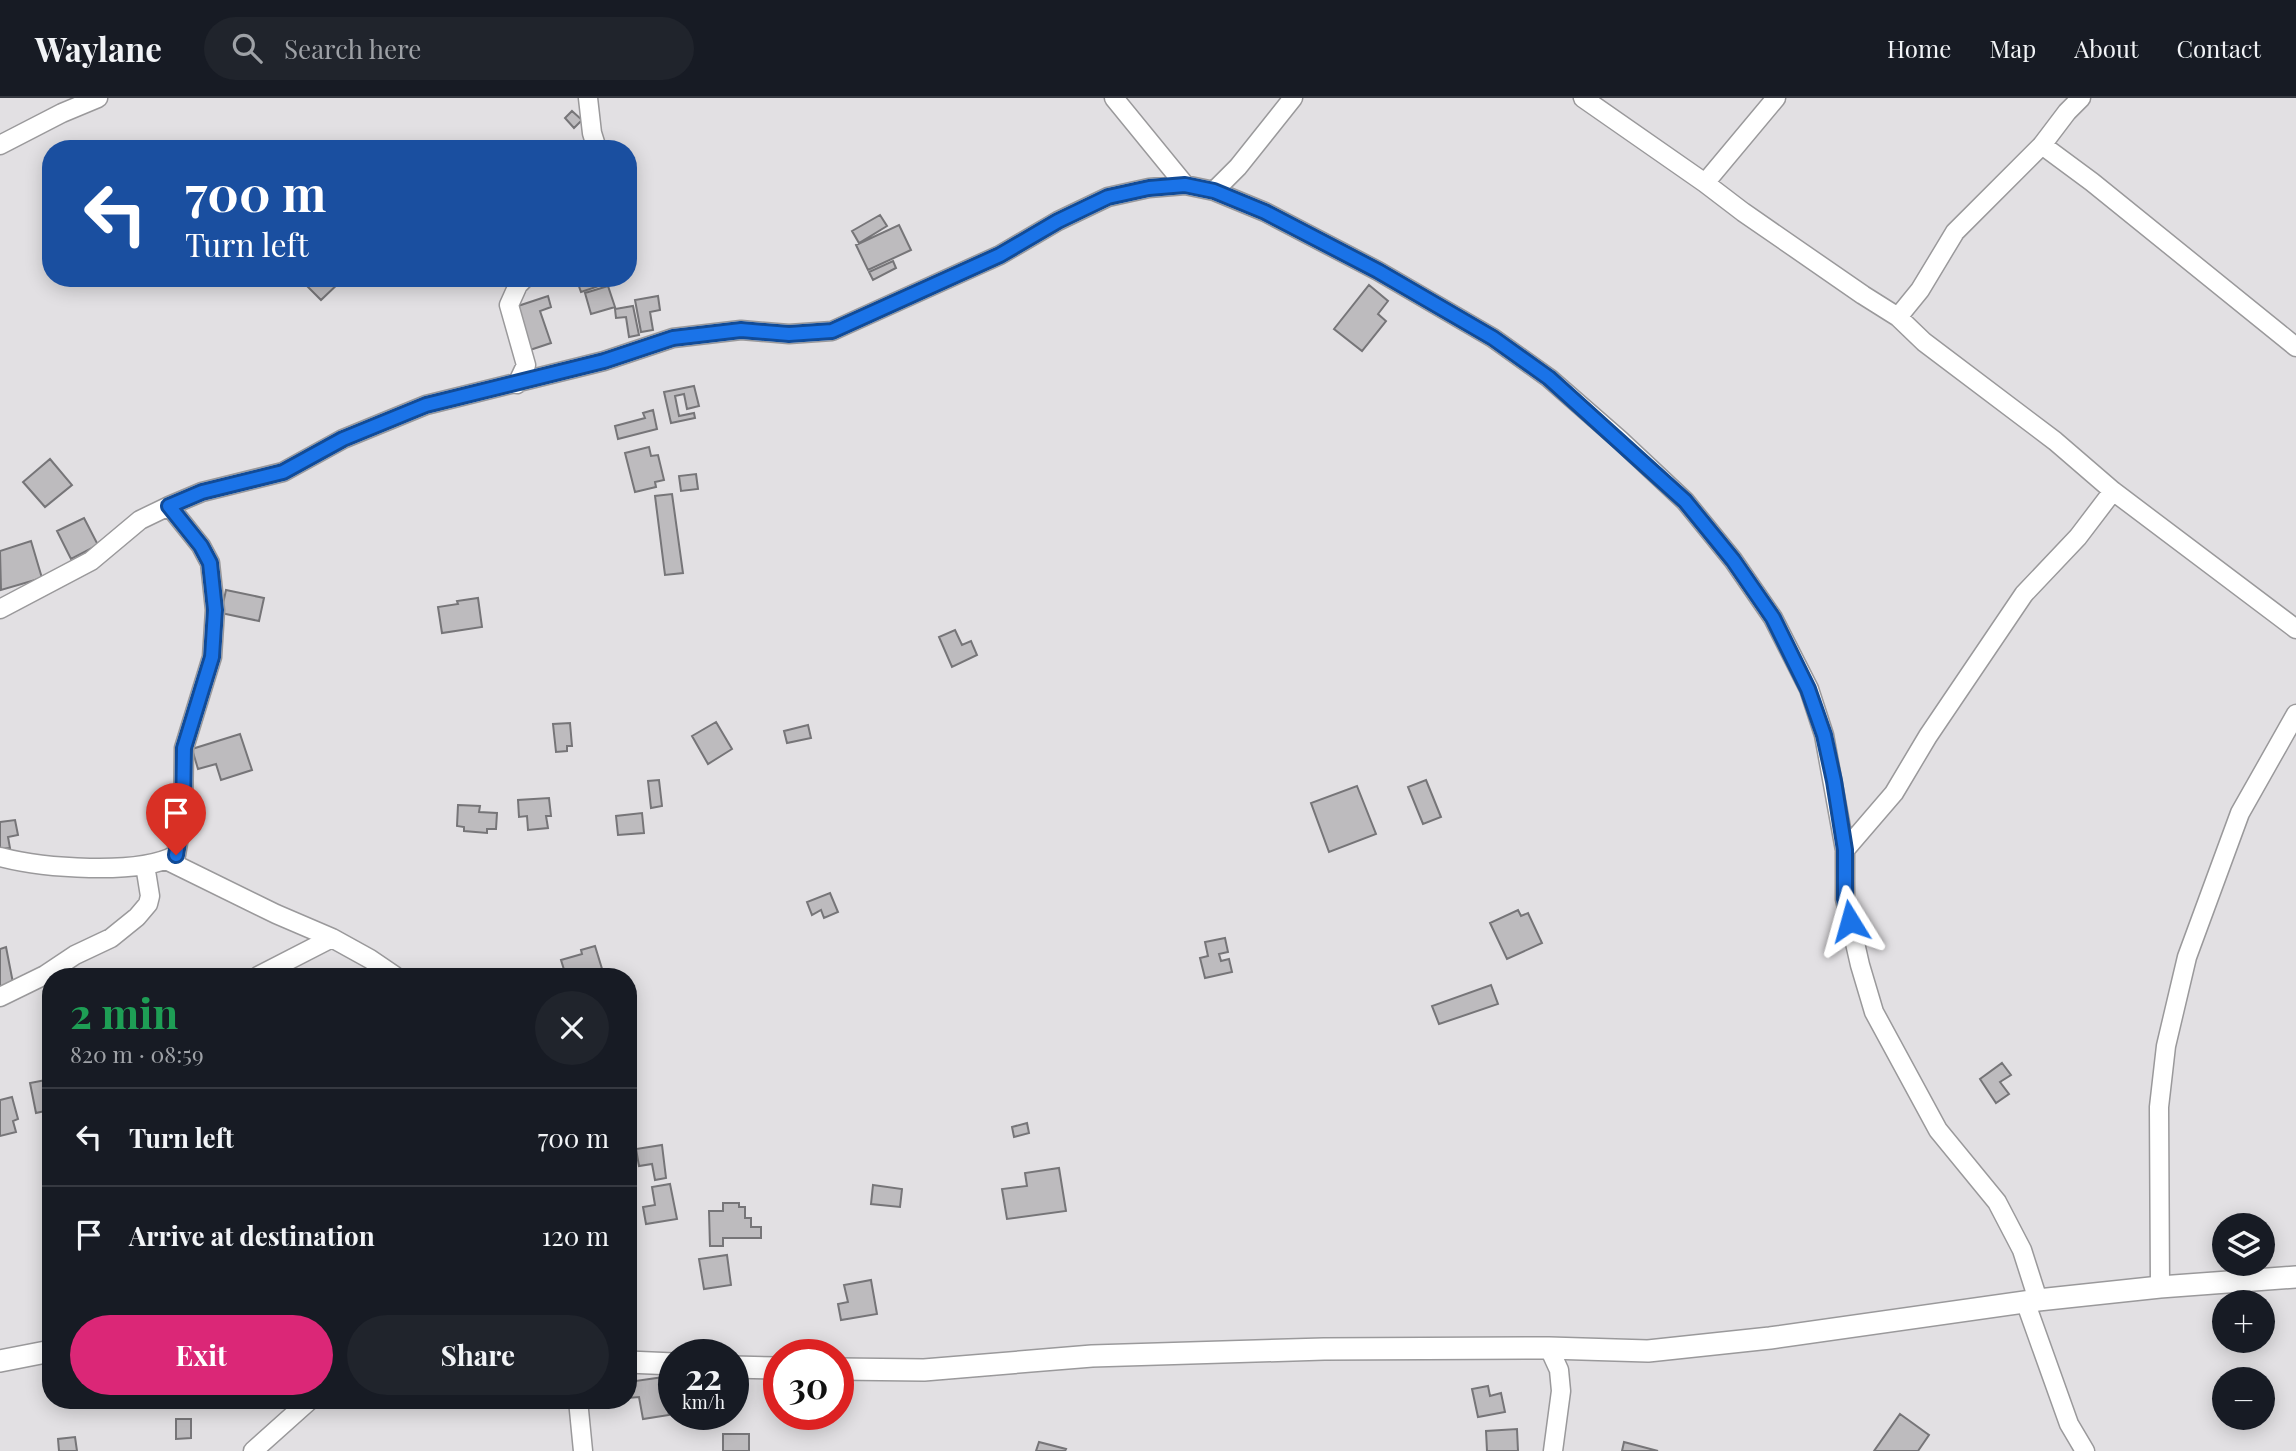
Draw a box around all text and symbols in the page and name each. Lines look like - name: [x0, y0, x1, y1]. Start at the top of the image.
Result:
- search box: [204, 17, 694, 80]
- text: Waylane: [35, 26, 162, 70]
- icon: search: [228, 29, 266, 67]
- text: Search here: [284, 31, 421, 66]
- text: Home: [1887, 32, 1951, 64]
- text: Map: [1989, 32, 2036, 64]
- text: About: [2074, 32, 2138, 64]
- text: Contact: [2176, 32, 2261, 64]
- text: 700 m: [185, 159, 326, 224]
- icon: left: [70, 168, 161, 259]
- text: Turn left: [185, 222, 309, 265]
- pin: [146, 783, 206, 855]
- icon: arrive: [157, 794, 195, 832]
- position arrow: [1813, 884, 1887, 958]
- text: 2 min: [70, 984, 178, 1040]
- button: close: [535, 991, 609, 1065]
- text: 820 m · 08:59: [70, 1038, 204, 1069]
- icon: left: [70, 1118, 108, 1156]
- text: Turn left: [129, 1120, 234, 1155]
- text: 700 m: [538, 1120, 609, 1155]
- map controls: [2212, 1213, 2275, 1430]
- button: layers: [2212, 1213, 2275, 1276]
- icon: arrive: [70, 1216, 108, 1254]
- text: Arrive at destination: [129, 1218, 375, 1253]
- text: 120 m: [542, 1218, 609, 1253]
- button: +: [2212, 1290, 2275, 1353]
- button: Exit: [70, 1315, 333, 1395]
- button: Share: [347, 1315, 609, 1395]
- speed limit sign: 30: [763, 1339, 854, 1430]
- text: 22: [685, 1352, 722, 1399]
- button: −: [2212, 1367, 2275, 1430]
- text: km/h: [682, 1390, 725, 1414]

